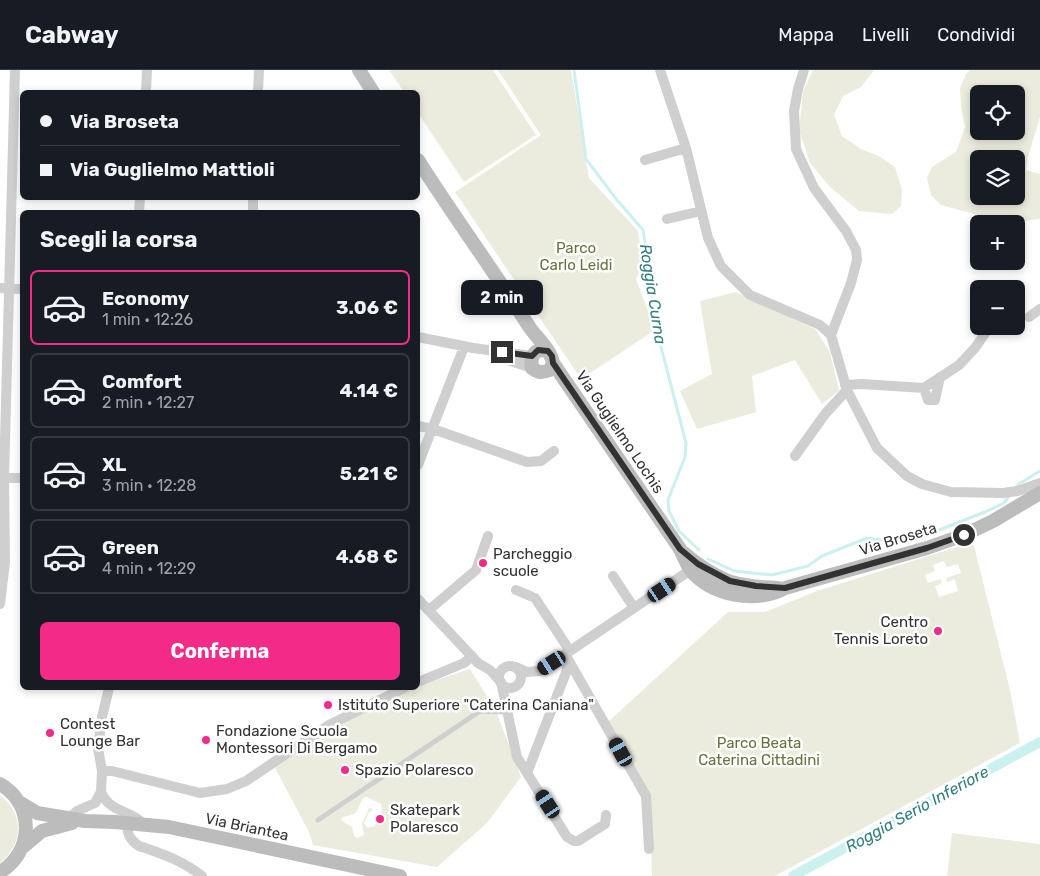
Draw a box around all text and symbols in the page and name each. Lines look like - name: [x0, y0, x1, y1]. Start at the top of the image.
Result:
- text: Cabway: [25, 21, 119, 49]
- text: Mappa: [778, 24, 834, 46]
- text: Livelli: [862, 24, 909, 46]
- text: Condividi: [937, 24, 1015, 46]
- map controls: [970, 85, 1025, 335]
- button: locate: [970, 85, 1025, 140]
- text: Via Broseta: [70, 110, 179, 133]
- button: layers: [970, 150, 1025, 205]
- text: Via Guglielmo Mattioli: [70, 158, 275, 181]
- button: +: [970, 215, 1025, 270]
- text: Scegli la corsa: [40, 226, 197, 253]
- park label: Parco Carlo Leidi: [540, 239, 612, 274]
- water label: Roggia Curna: [636, 242, 670, 346]
- callout: 2 min: [461, 280, 543, 314]
- button: −: [970, 280, 1025, 335]
- icon: car: [42, 285, 87, 330]
- text: Economy: [102, 287, 189, 310]
- text: 2 min: [480, 288, 524, 307]
- text: 3.06 €: [336, 296, 398, 319]
- text: 1 min · 12:26: [102, 310, 193, 329]
- route end: [491, 341, 513, 363]
- street label: Via Guglielmo Lochis: [572, 367, 668, 497]
- icon: car: [42, 368, 87, 413]
- text: Comfort: [102, 370, 182, 393]
- text: 4.14 €: [340, 379, 398, 402]
- text: 2 min · 12:27: [102, 393, 194, 412]
- icon: car: [42, 451, 87, 496]
- text: XL: [102, 453, 126, 476]
- text: 5.21 €: [340, 462, 398, 485]
- text: 3 min · 12:28: [102, 476, 196, 495]
- street label: Via Broseta: [857, 519, 939, 559]
- route start: [953, 524, 975, 546]
- icon: car: [42, 534, 87, 579]
- text: Green: [102, 536, 159, 559]
- text: 4.68 €: [336, 545, 398, 568]
- place label: Parcheggio scuole: [493, 545, 572, 580]
- marker: Parcheggio scuole: [477, 557, 489, 569]
- text: 4 min · 12:29: [102, 559, 196, 578]
- car: [645, 575, 678, 605]
- place label: Centro Tennis Loreto: [834, 613, 928, 648]
- button: Conferma: [40, 622, 400, 680]
- marker: Centro Tennis Loreto: [932, 625, 944, 637]
- car: [535, 649, 568, 677]
- place label: Istituto Superiore "Caterina Caniana": [338, 696, 594, 714]
- marker: Istituto Superiore "Caterina Caniana": [322, 699, 334, 711]
- place label: Contest Lounge Bar: [60, 715, 140, 750]
- place label: Fondazione Scuola Montessori Di Bergamo: [216, 722, 377, 757]
- marker: Contest Lounge Bar: [44, 727, 56, 739]
- marker: Fondazione Scuola Montessori Di Bergamo: [200, 734, 212, 746]
- park label: Parco Beata Caterina Cittadini: [698, 734, 820, 769]
- car: [607, 735, 634, 769]
- place label: Spazio Polaresco: [355, 761, 474, 779]
- water label: Roggia Serio Inferiore: [842, 762, 992, 856]
- marker: Spazio Polaresco: [339, 764, 351, 776]
- car: [533, 787, 562, 821]
- place label: Skatepark Polaresco: [390, 801, 460, 836]
- street label: Via Briantea: [204, 809, 290, 845]
- marker: Skatepark Polaresco: [374, 813, 386, 825]

